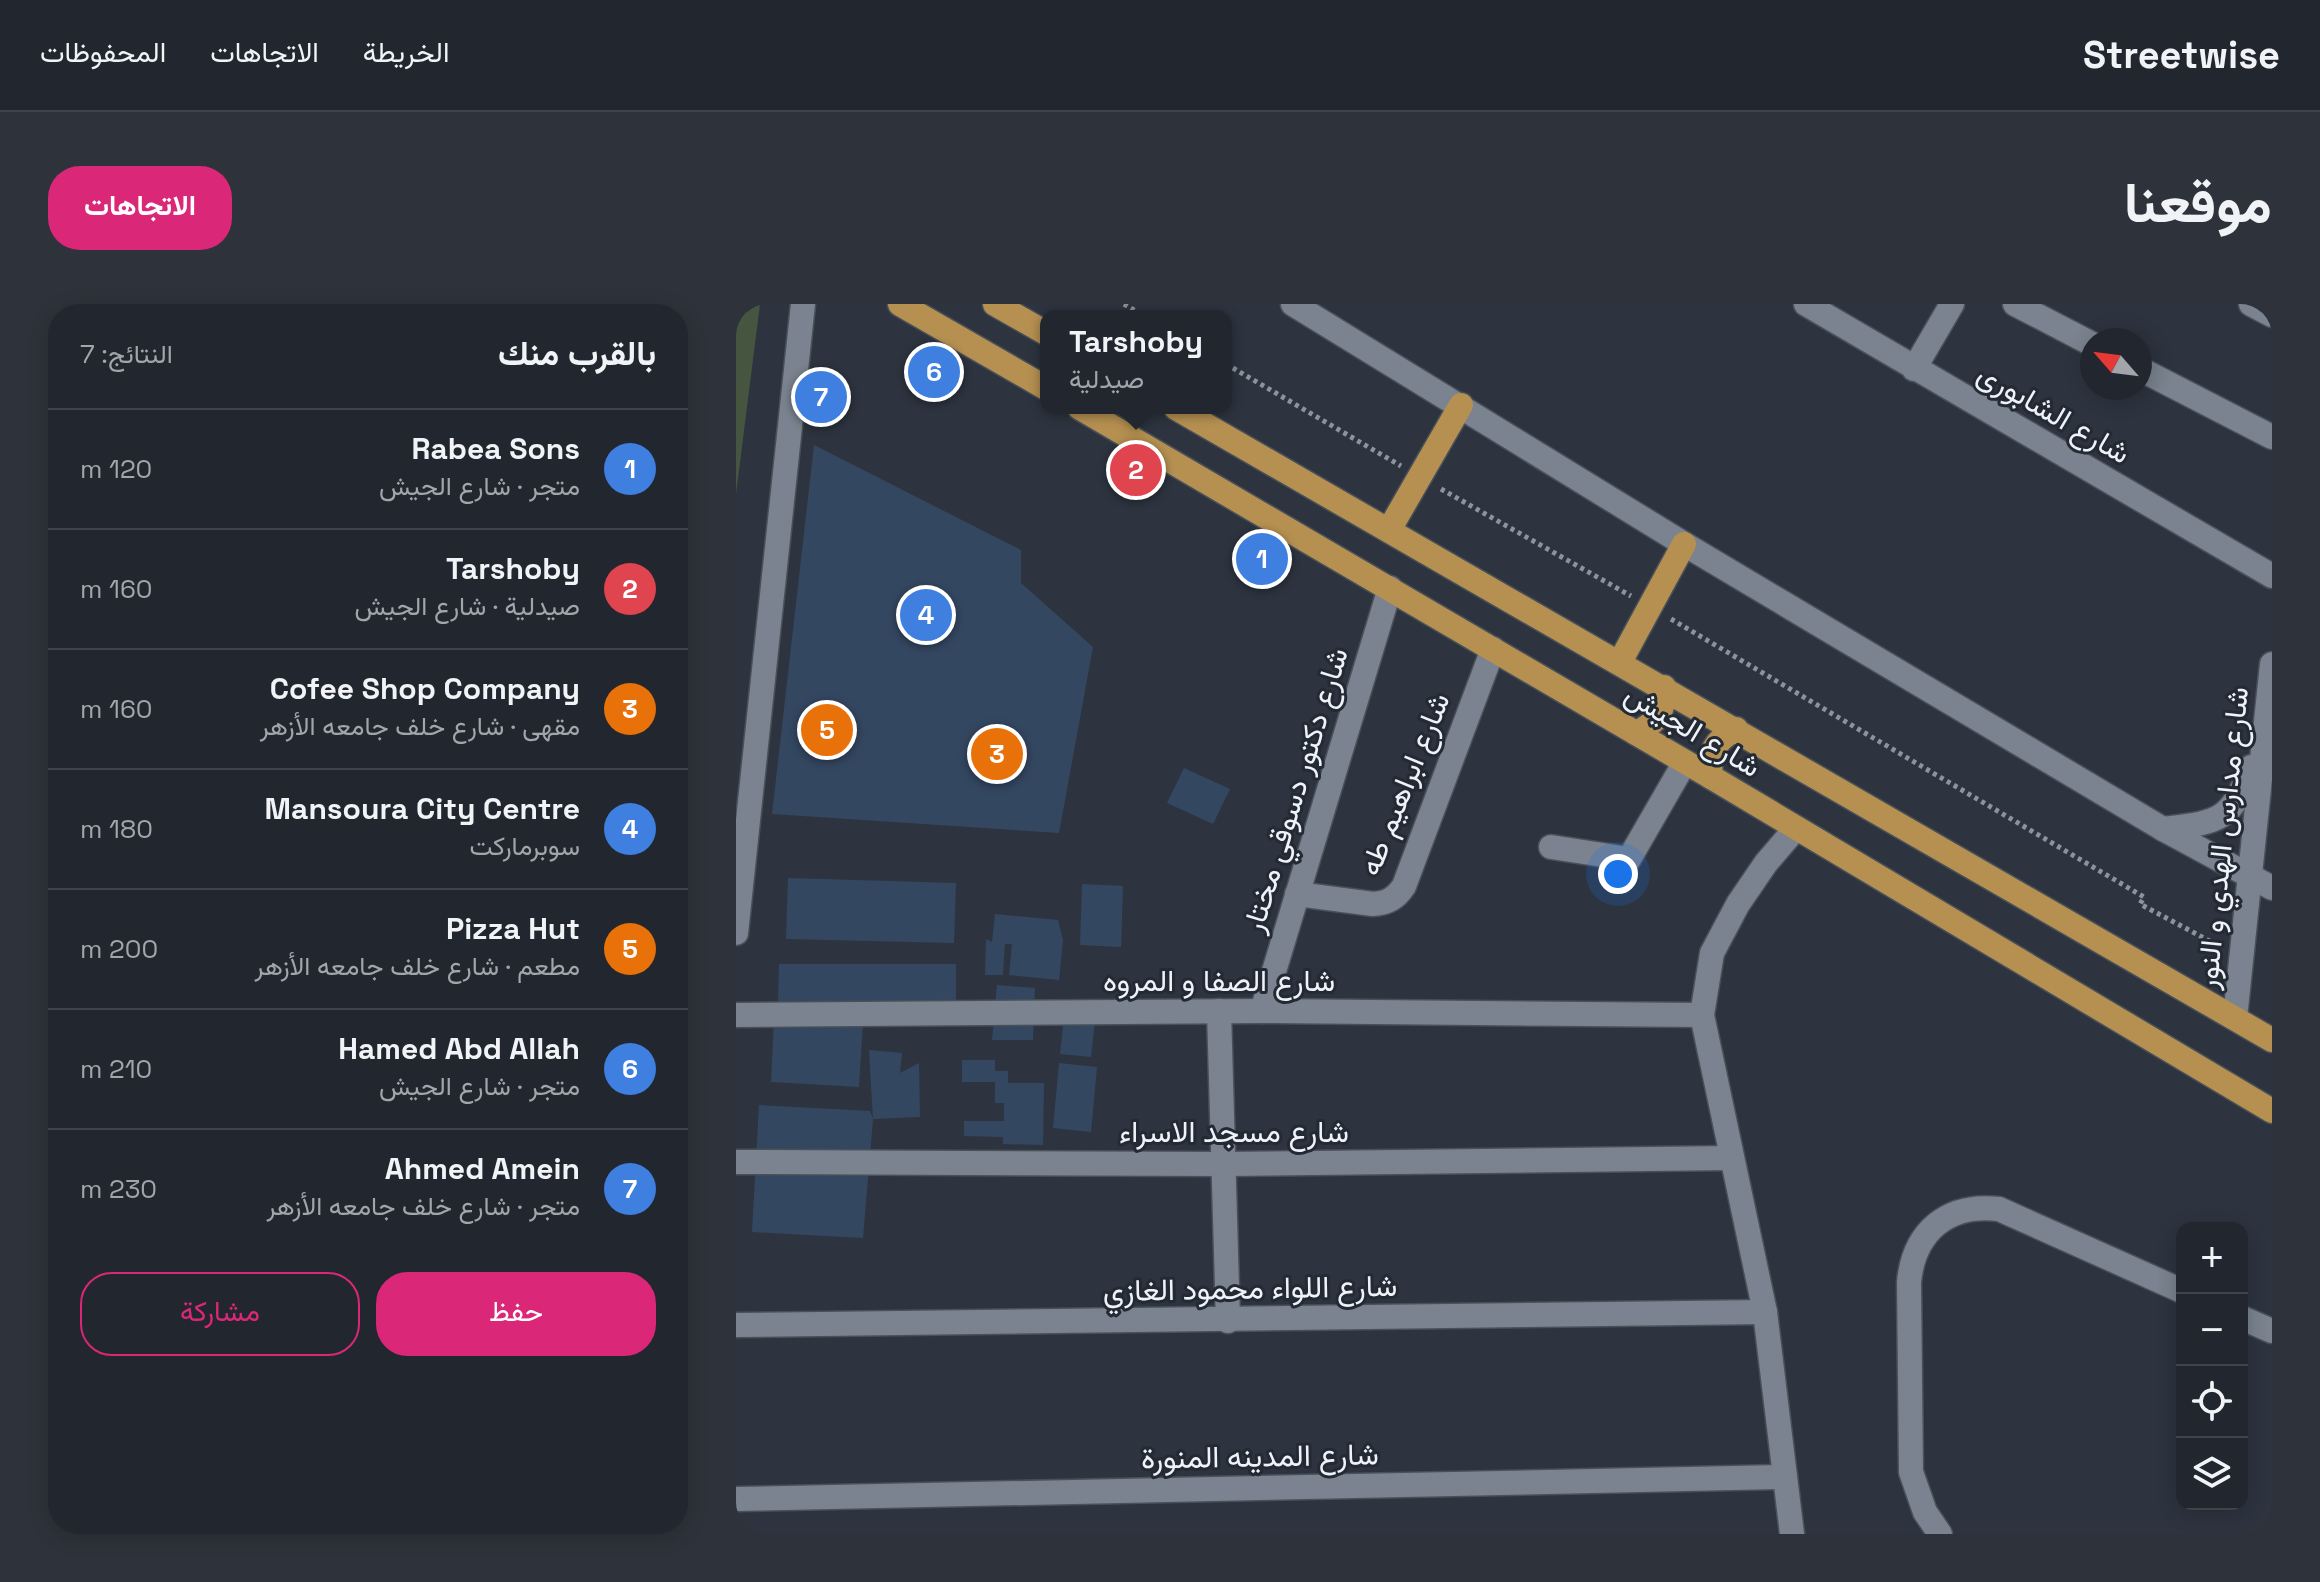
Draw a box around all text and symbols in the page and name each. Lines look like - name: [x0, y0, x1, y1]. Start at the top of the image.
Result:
- text: Streetwise: [2083, 31, 2280, 79]
- text: المحفوظات: [40, 34, 166, 70]
- text: الاتجاهات: [210, 34, 319, 70]
- text: الخريطة: [363, 34, 449, 70]
- button: الاتجاهات: [48, 166, 232, 250]
- text: موقعنا: [2124, 167, 2272, 238]
- popup: [1040, 310, 1232, 414]
- text: Tarshoby: [1069, 322, 1203, 361]
- north arrow: [2080, 328, 2152, 400]
- text: بالقرب منك: [498, 332, 656, 375]
- text: النتائج: 7: [80, 337, 173, 371]
- pin: 6: [908, 342, 960, 402]
- street label: شارع الشابورى: [1970, 353, 2138, 473]
- text: صيدلية: [1069, 362, 1144, 396]
- pin: 7: [795, 367, 847, 427]
- text: Rabea Sons: [412, 429, 580, 468]
- pin: 2: [1110, 440, 1162, 500]
- text: 120 m: [80, 452, 152, 486]
- text: 1: [624, 452, 636, 486]
- text: متجر · شارع الجيش: [379, 469, 580, 503]
- pin: 1: [1236, 529, 1288, 589]
- text: Tarshoby: [446, 549, 580, 588]
- text: 160 m: [80, 572, 153, 606]
- text: 2: [622, 572, 638, 606]
- pin: 4: [900, 585, 952, 645]
- text: صيدلية · شارع الجيش: [355, 589, 580, 623]
- street label: شارع دكتور دسوقي مختار: [1233, 643, 1362, 940]
- text: Cofee Shop Company: [270, 669, 580, 708]
- street label: شارع الجيش: [1617, 674, 1768, 787]
- street label: شارع مدارس الهدي و النور: [2187, 685, 2262, 993]
- street label: شارع ابراهيم طه: [1350, 687, 1459, 882]
- text: 160 m: [80, 692, 153, 726]
- text: 3: [622, 692, 638, 726]
- pin: 5: [801, 700, 853, 760]
- text: مقهى · شارع خلف جامعه الأزهر: [260, 709, 580, 743]
- pin: 3: [971, 724, 1023, 784]
- text: Mansoura City Centre: [265, 789, 580, 828]
- text: 180 m: [80, 812, 153, 846]
- text: 4: [622, 812, 638, 846]
- text: سوبرماركت: [469, 829, 580, 863]
- your location: [1598, 854, 1638, 894]
- text: Pizza Hut: [446, 909, 580, 948]
- text: 200 m: [80, 932, 158, 966]
- text: 5: [622, 932, 638, 966]
- text: مطعم · شارع خلف جامعه الأزهر: [255, 949, 580, 983]
- street label: شارع الصفا و المروه: [1103, 961, 1335, 1001]
- text: Hamed Abd Allah: [338, 1029, 580, 1068]
- text: 210 m: [80, 1052, 152, 1086]
- text: 6: [622, 1052, 638, 1086]
- text: متجر · شارع الجيش: [379, 1069, 580, 1103]
- street label: شارع مسجد الاسراء: [1119, 1112, 1349, 1152]
- text: Ahmed Amein: [385, 1149, 580, 1188]
- text: 230 m: [80, 1172, 157, 1206]
- text: 7: [623, 1172, 637, 1206]
- text: متجر · شارع خلف جامعه الأزهر: [266, 1189, 580, 1223]
- map controls: [2176, 1222, 2248, 1510]
- button: +: [2176, 1222, 2248, 1294]
- street label: شارع اللواء محمود الغازي: [1102, 1266, 1398, 1315]
- button: مشاركة: [80, 1272, 360, 1356]
- button: حفظ: [376, 1272, 656, 1356]
- button: −: [2176, 1294, 2248, 1366]
- button: locate: [2176, 1366, 2248, 1438]
- street label: شارع المدينه المنورة: [1141, 1434, 1379, 1479]
- button: layers: [2176, 1438, 2248, 1510]

